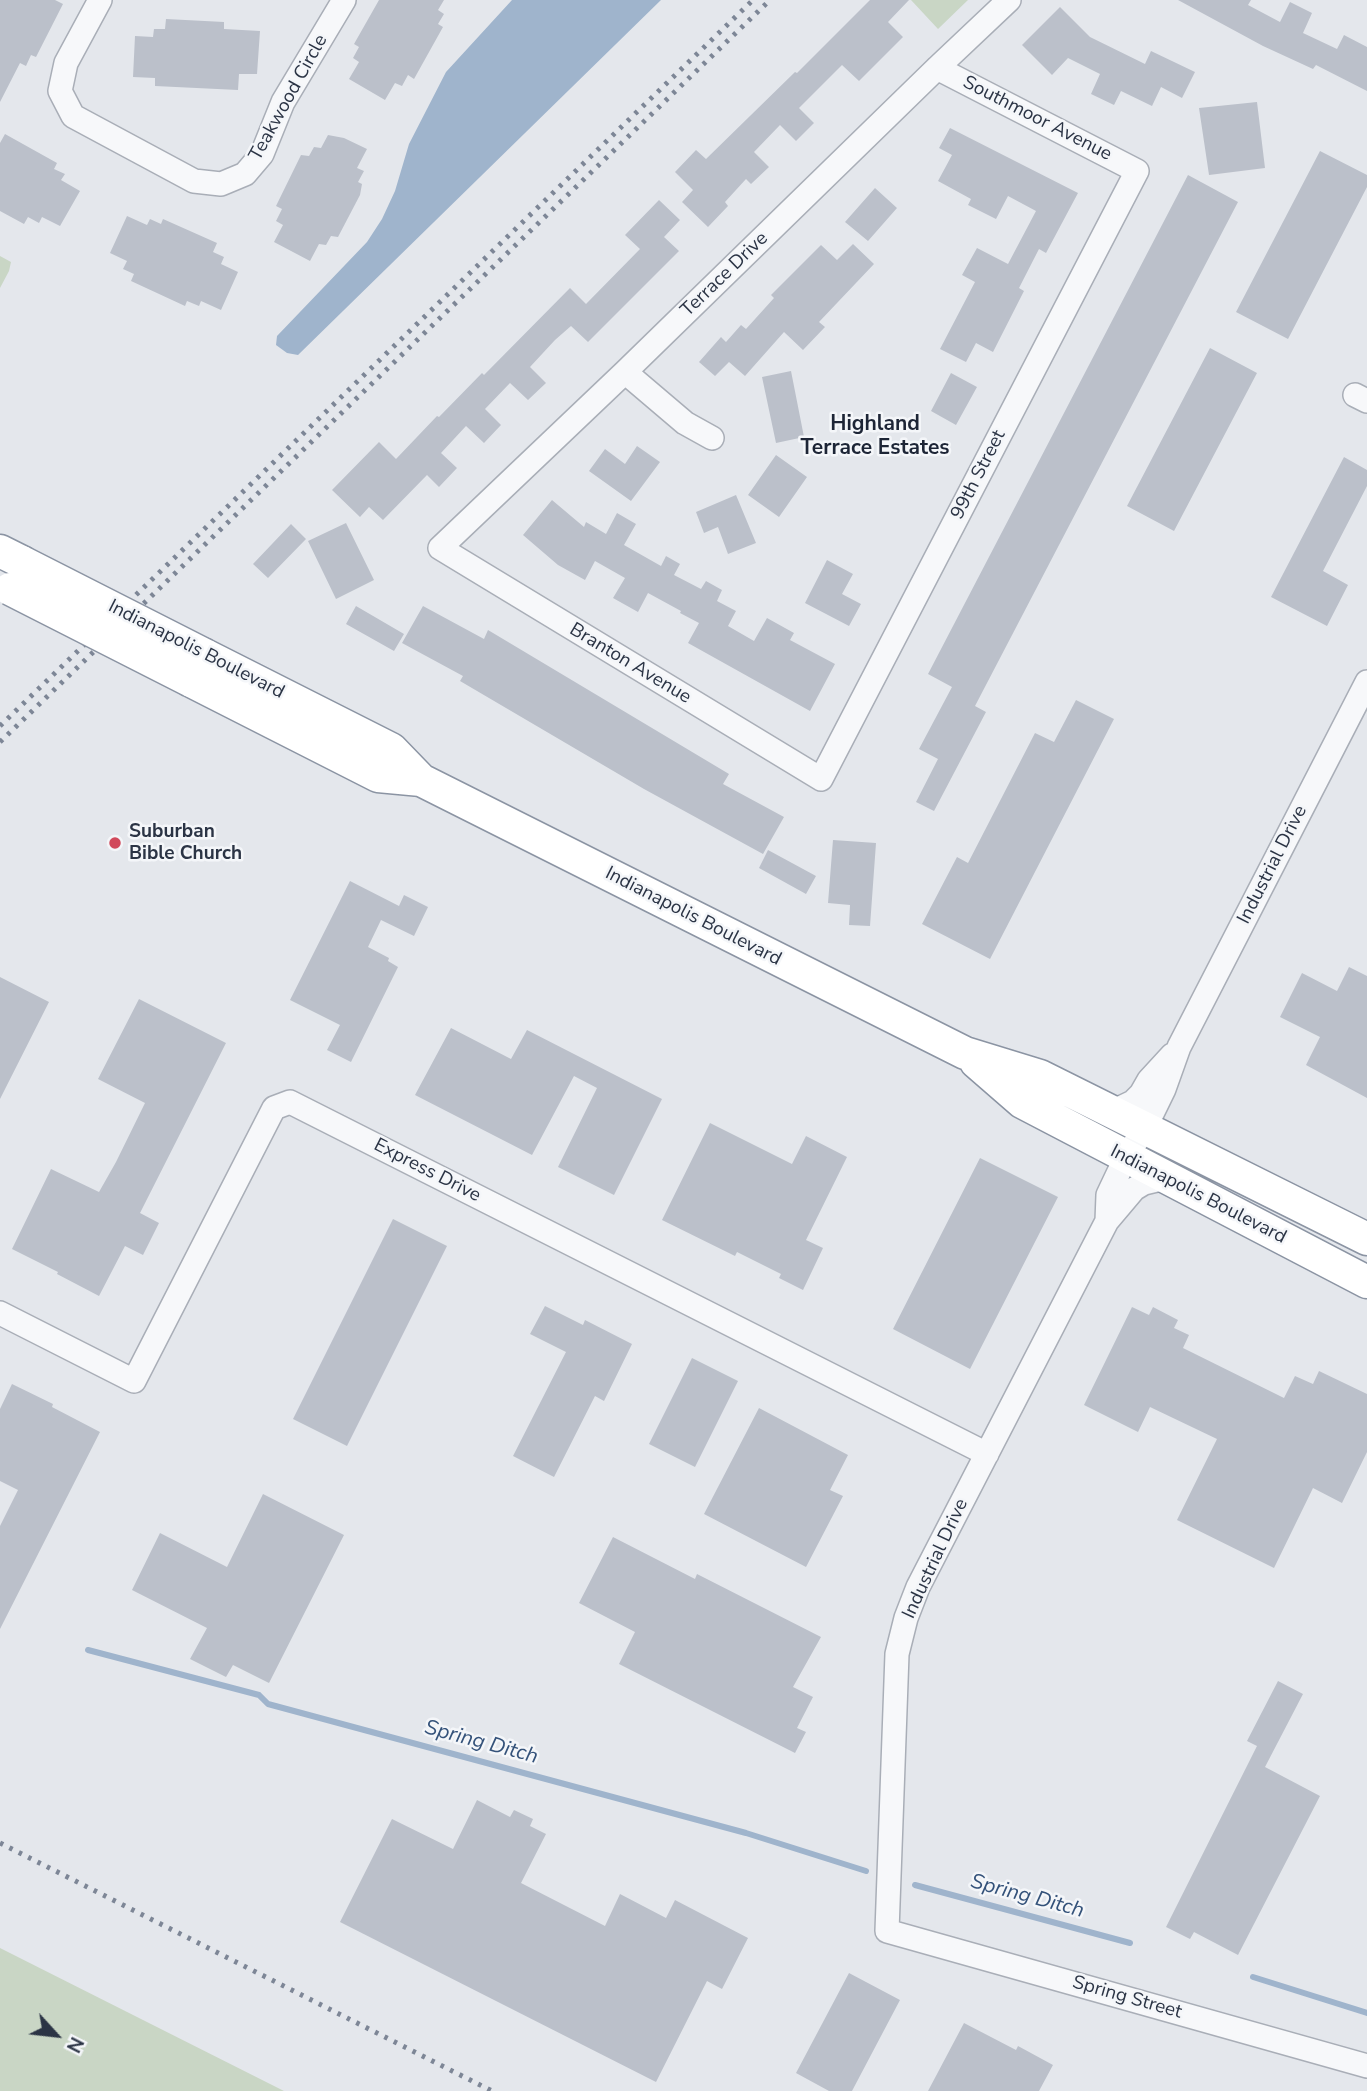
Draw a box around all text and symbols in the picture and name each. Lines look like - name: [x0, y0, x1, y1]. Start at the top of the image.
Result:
- street label: Teakwood Circle: [245, 31, 333, 165]
- street label: Southmoor Avenue: [959, 72, 1115, 166]
- street label: Terrace Drive: [677, 228, 773, 322]
- district label: Highland Terrace Estates: [800, 412, 950, 462]
- street label: 99th Street: [947, 427, 1011, 523]
- street label: Indianapolis Boulevard: [104, 596, 288, 704]
- street label: Branton Avenue: [565, 619, 695, 709]
- street label: Industrial Drive: [1233, 802, 1313, 928]
- place label: Suburban Bible Church: [129, 821, 242, 865]
- marker: Suburban Bible Church: [107, 835, 123, 851]
- street label: Indianapolis Boulevard: [601, 863, 785, 971]
- street label: Express Drive: [370, 1134, 484, 1208]
- street label: Indianapolis Boulevard: [1106, 1141, 1290, 1249]
- street label: Industrial Drive: [898, 1495, 974, 1623]
- water label: Spring Ditch: [421, 1716, 541, 1770]
- water label: Spring Ditch: [967, 1870, 1087, 1924]
- street label: Spring Street: [1070, 1972, 1184, 2024]
- north arrow: [21, 2000, 91, 2070]
- text: N: [60, 2032, 90, 2057]

